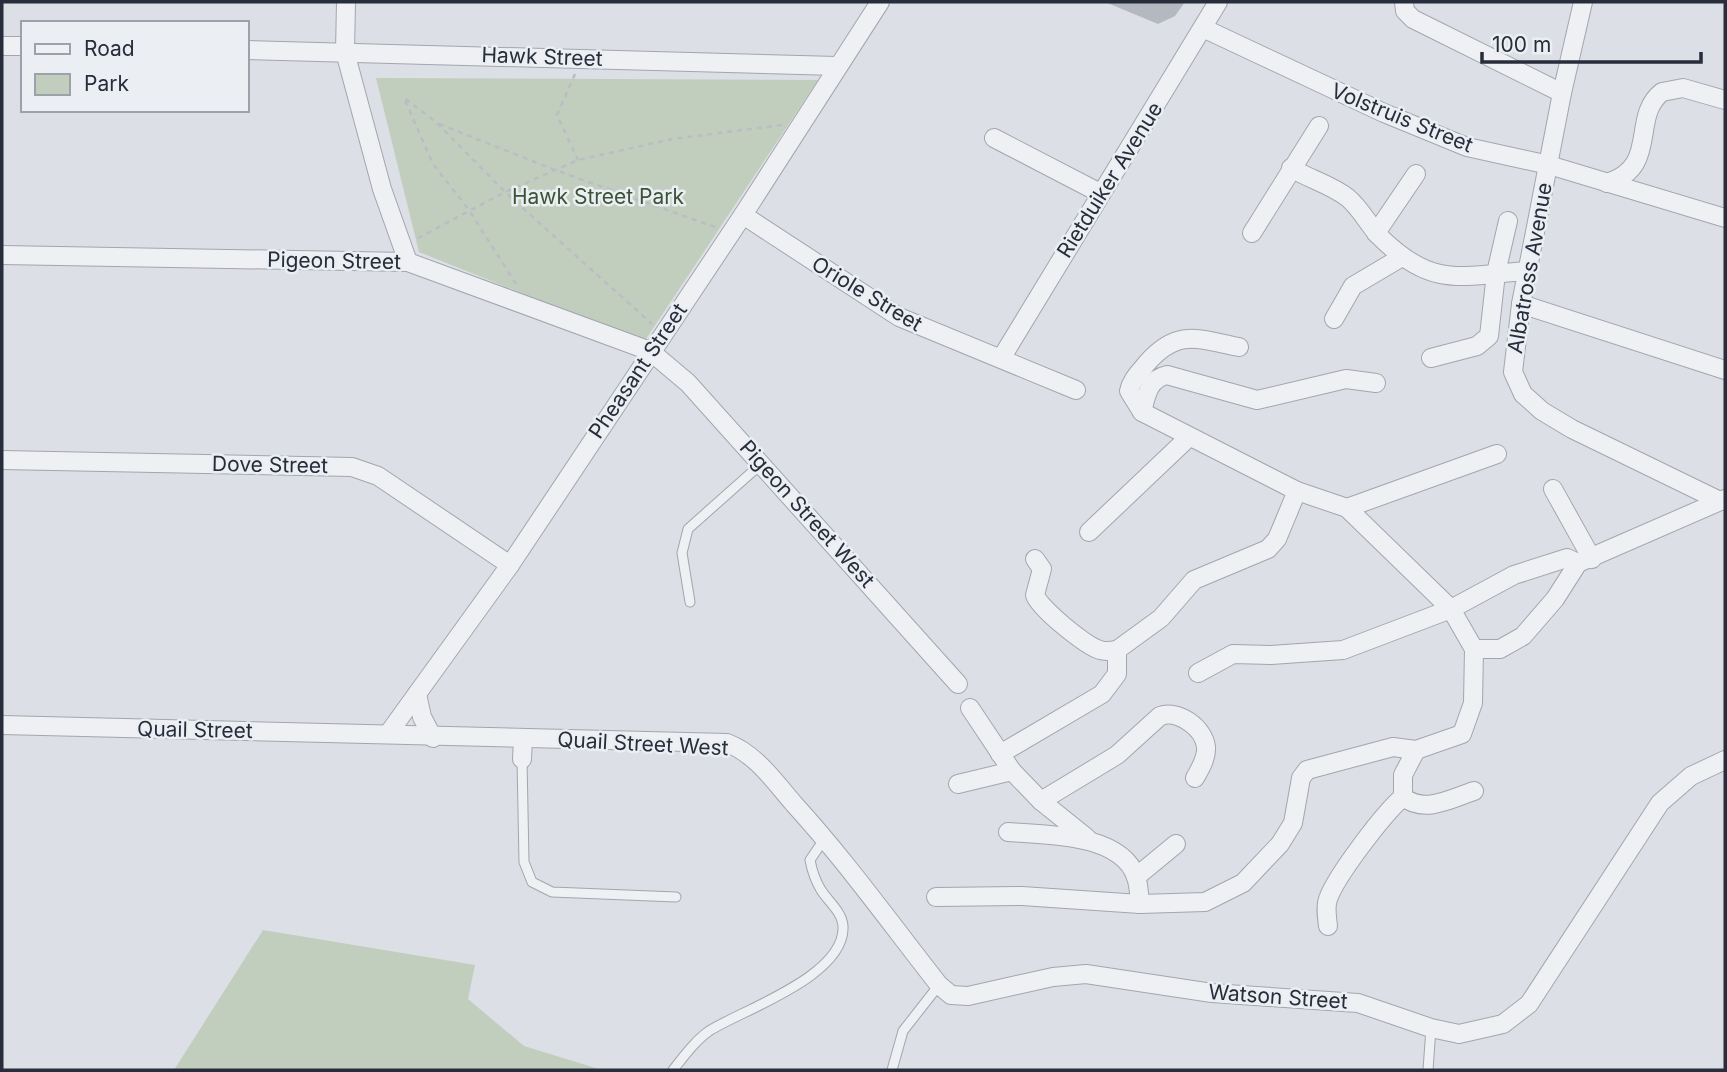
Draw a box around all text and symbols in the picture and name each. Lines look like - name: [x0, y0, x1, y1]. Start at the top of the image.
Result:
- legend: [21, 21, 248, 112]
- scale bar: [1482, 21, 1701, 65]
- text: 100 m: [1492, 32, 1551, 57]
- text: Road: [84, 36, 135, 61]
- street label: Hawk Street: [481, 42, 603, 71]
- text: Park: [84, 71, 129, 96]
- street label: Volstruis Street: [1328, 78, 1477, 157]
- street label: Rietduiker Avenue: [1052, 97, 1168, 262]
- street label: Albatross Avenue: [1502, 180, 1557, 355]
- park label: Hawk Street Park: [512, 184, 685, 209]
- street label: Pigeon Street: [267, 247, 401, 274]
- street label: Oriole Street: [807, 251, 927, 336]
- street label: Pheasant Street: [583, 298, 692, 443]
- street label: Pigeon Street West: [735, 435, 880, 593]
- street label: Dove Street: [212, 451, 328, 478]
- street label: Quail Street: [137, 716, 253, 743]
- street label: Quail Street West: [557, 727, 729, 760]
- street label: Watson Street: [1208, 979, 1349, 1014]

